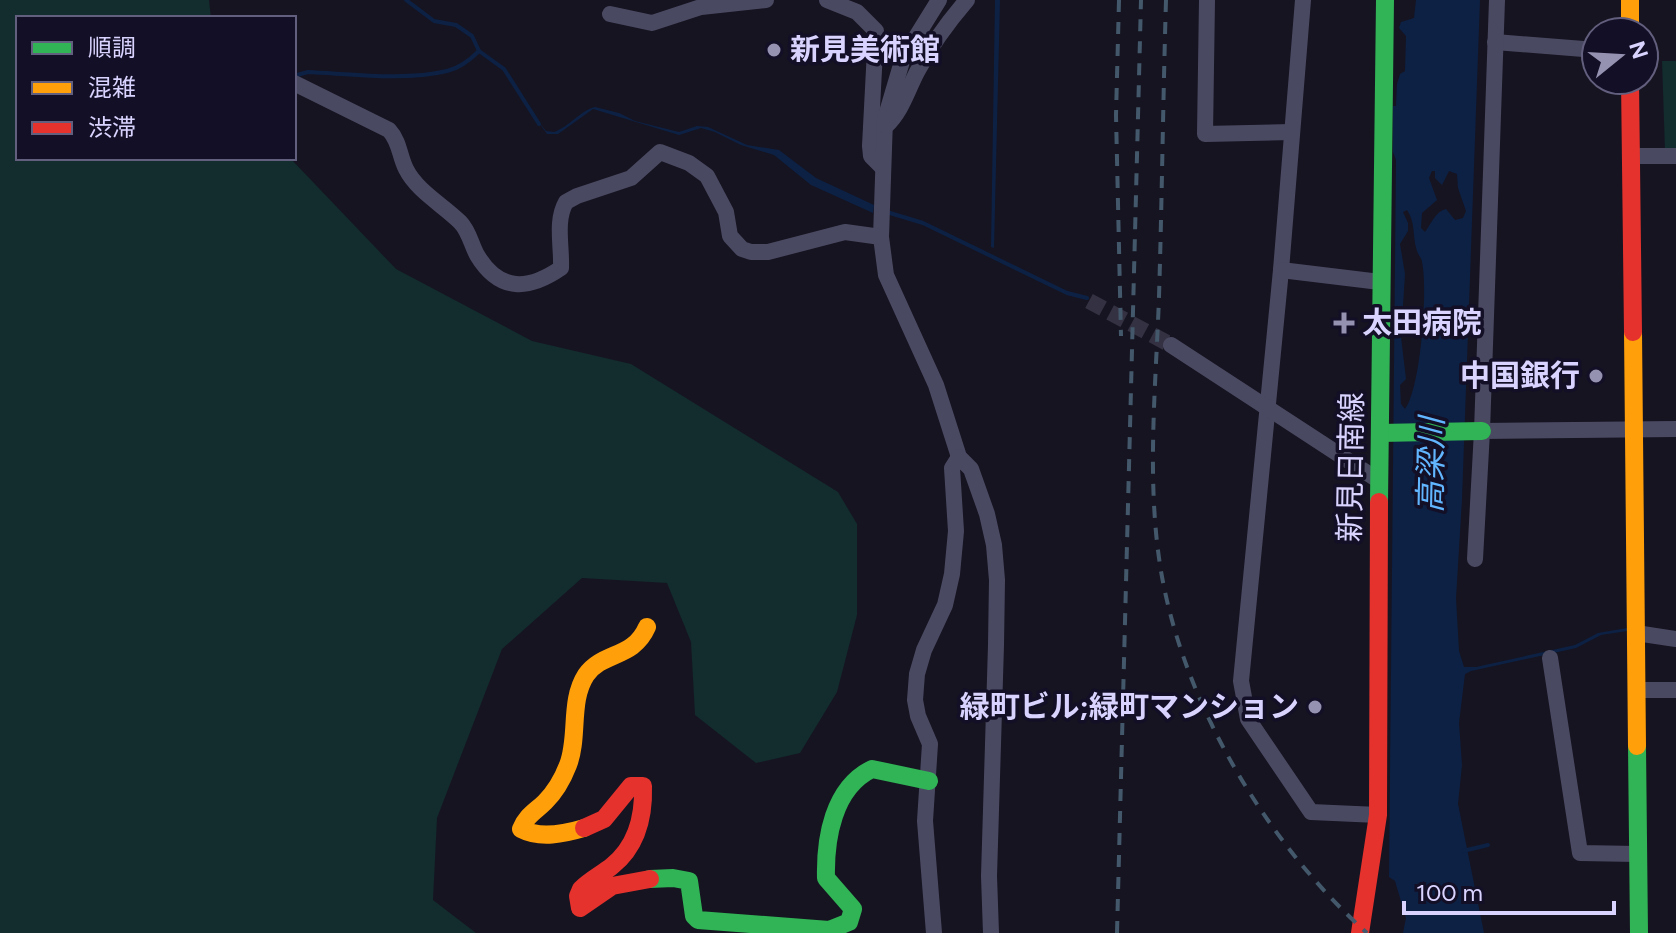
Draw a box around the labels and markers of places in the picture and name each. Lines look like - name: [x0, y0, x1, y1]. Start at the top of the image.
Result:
- place label: 新見美術館: [790, 31, 940, 68]
- marker: 新見美術館: [765, 41, 783, 59]
- place label: 太田病院: [1362, 304, 1482, 341]
- marker: 太田病院: [1333, 312, 1355, 334]
- place label: 中国銀行: [1460, 357, 1580, 394]
- marker: 中国銀行: [1587, 367, 1605, 385]
- place label: 緑町ビル;緑町マンション: [960, 688, 1299, 725]
- marker: 緑町ビル;緑町マンション: [1306, 698, 1324, 716]

